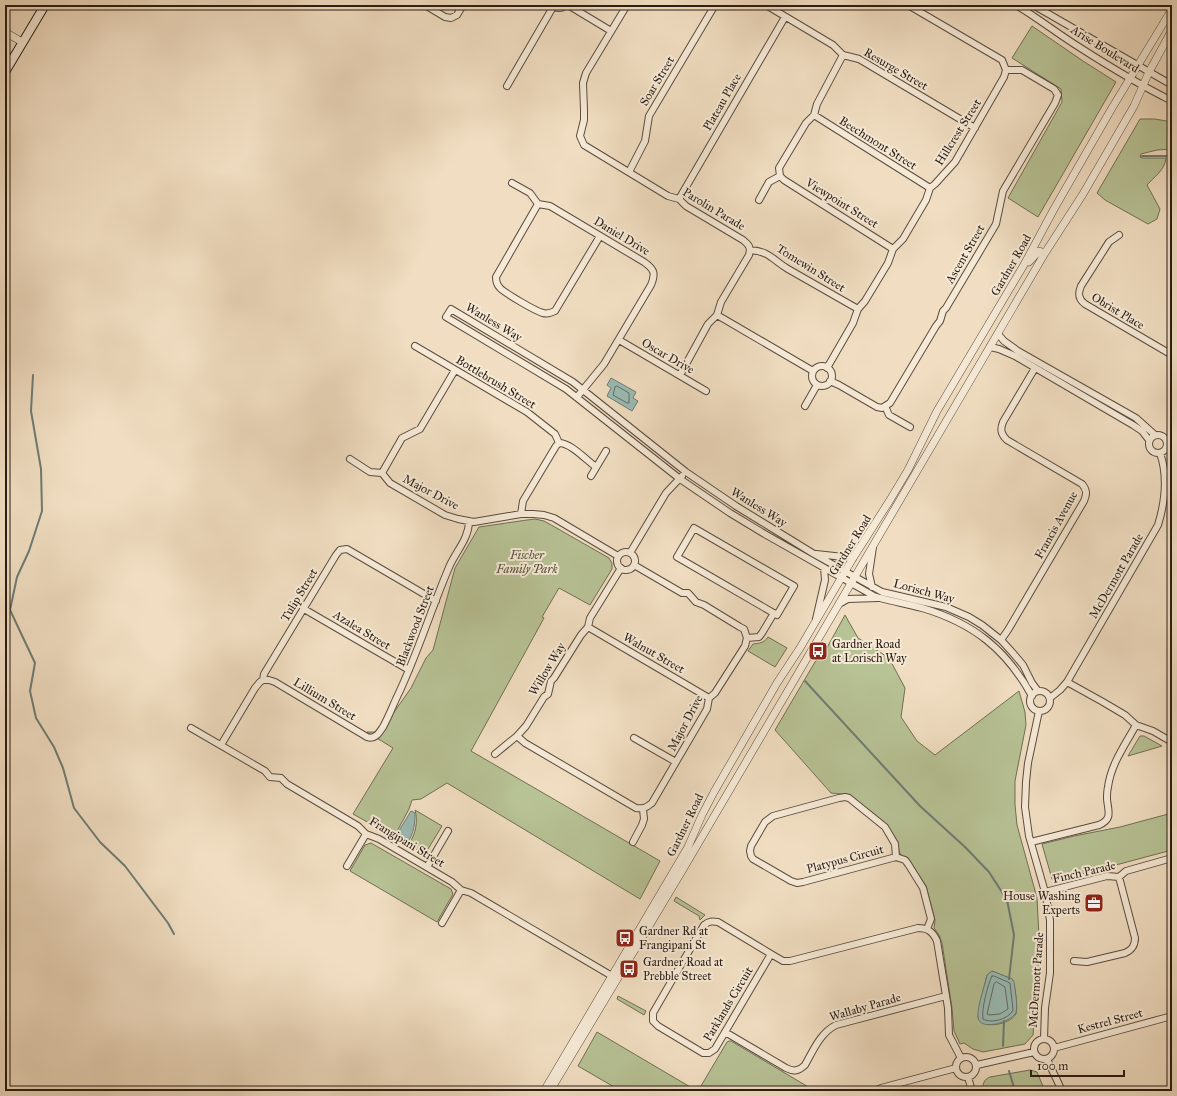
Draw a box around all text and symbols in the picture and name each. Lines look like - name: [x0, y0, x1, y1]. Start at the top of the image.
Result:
- street label: Arise Boulevard: [1067, 22, 1142, 76]
- street label: Resurge Street: [861, 45, 931, 94]
- street label: Soar Street: [637, 53, 678, 108]
- street label: Plateau Place: [700, 71, 744, 133]
- street label: Hillcrest Street: [932, 96, 984, 168]
- street label: Beechmont Street: [837, 114, 920, 173]
- street label: Viewpoint Street: [802, 175, 882, 231]
- street label: Parolin Parade: [680, 185, 748, 233]
- street label: Daniel Drive: [591, 214, 653, 258]
- street label: Ascent Street: [942, 221, 988, 287]
- street label: Gardner Road: [988, 232, 1034, 298]
- street label: Tomewin Street: [774, 241, 849, 295]
- street label: Obrist Place: [1089, 290, 1147, 332]
- street label: Wanless Way: [463, 300, 525, 344]
- street label: Oscar Drive: [639, 335, 697, 377]
- street label: Bottlebrush Street: [453, 353, 539, 412]
- street label: Major Drive: [401, 471, 461, 513]
- street label: Wanless Way: [728, 484, 790, 530]
- street label: Francis Avenue: [1032, 489, 1080, 561]
- street label: Gardner Road: [826, 512, 874, 578]
- street label: McDermott Parade: [1086, 531, 1146, 621]
- park label: Fischer Family Park: [495, 548, 558, 576]
- street label: Tulip Street: [278, 565, 321, 624]
- street label: Lorisch Way: [892, 576, 957, 606]
- street label: Blackwood Street: [393, 583, 437, 668]
- street label: Azalea Street: [330, 607, 394, 653]
- street label: Walnut Street: [621, 630, 688, 677]
- place label: Gardner Road at Lorisch Way: [832, 637, 907, 665]
- street label: Willow Way: [526, 640, 568, 698]
- bus stop icon: Gardner Road at Lorisch Way: [807, 640, 829, 662]
- street label: Lillium Street: [291, 675, 360, 724]
- street label: Major Drive: [664, 693, 706, 753]
- street label: Gardner Road: [664, 791, 706, 859]
- street label: Frangipani Street: [366, 814, 448, 871]
- street label: Platypus Circuit: [805, 842, 886, 876]
- street label: Finch Parade: [1051, 858, 1117, 886]
- place label: House Washing Experts: [1003, 889, 1080, 917]
- office icon: House Washing Experts: [1083, 892, 1105, 914]
- place label: Gardner Rd at Frangipani St: [639, 924, 709, 953]
- bus stop icon: Gardner Rd at Frangipani St: [614, 927, 636, 949]
- street label: McDermott Parade: [1026, 932, 1046, 1028]
- place label: Gardner Road at Prebble Street: [643, 955, 724, 983]
- bus stop icon: Gardner Road at Prebble Street: [618, 958, 640, 980]
- street label: Parklands Circuit: [700, 964, 756, 1044]
- street label: Wallaby Parade: [828, 990, 902, 1024]
- street label: Kestrel Street: [1076, 1005, 1145, 1036]
- scale bar: [1031, 1052, 1124, 1078]
- text: 100 m: [1037, 1059, 1068, 1073]

